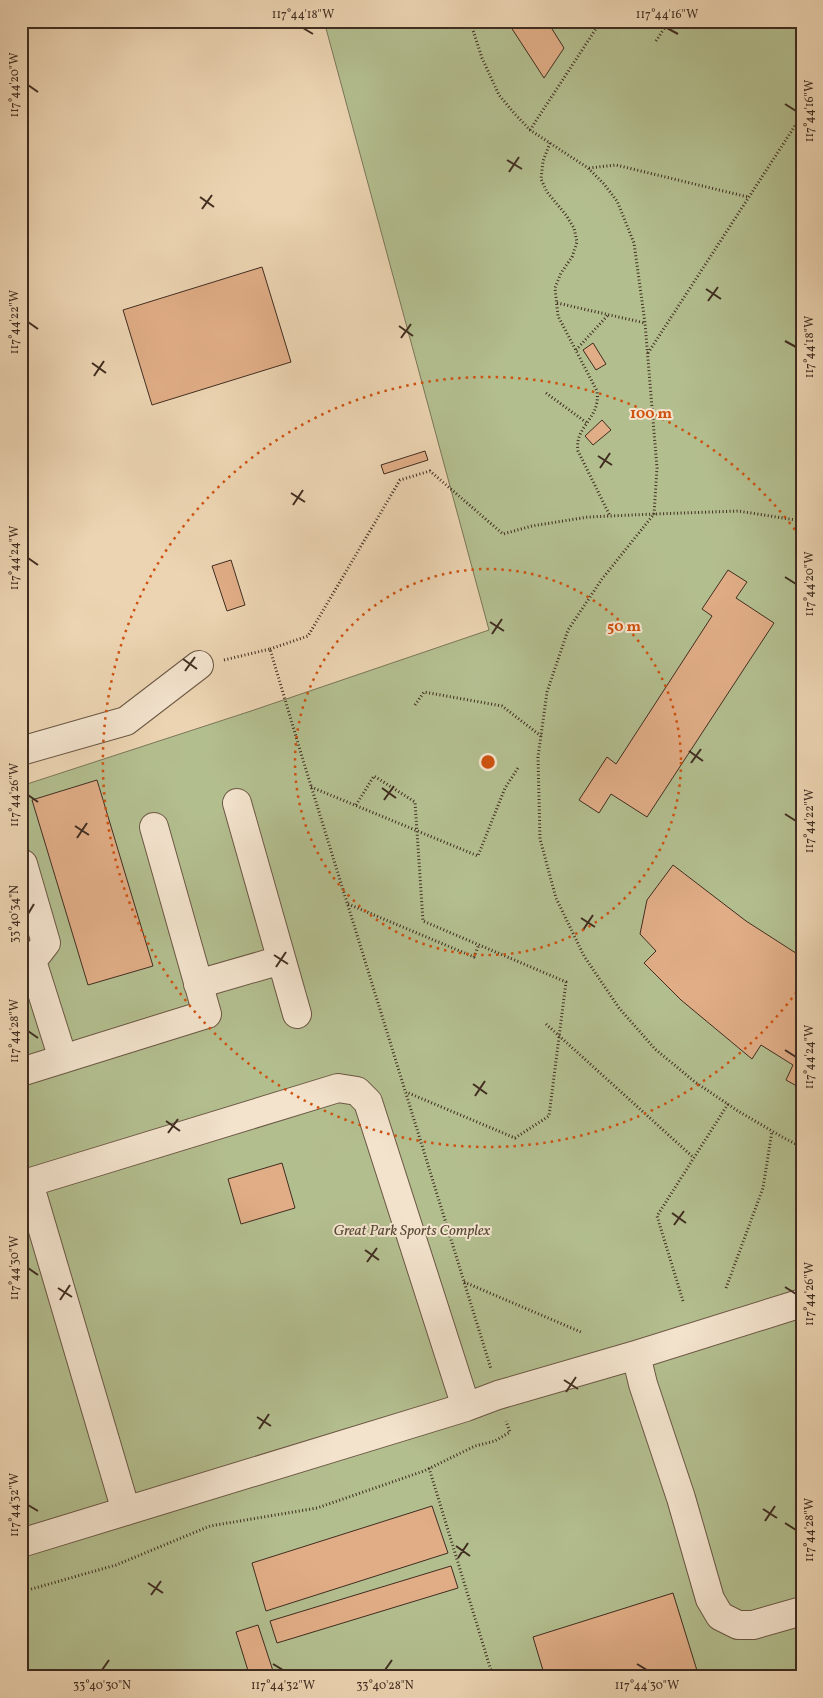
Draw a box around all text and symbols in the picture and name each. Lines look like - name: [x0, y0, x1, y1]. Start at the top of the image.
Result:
- text: 117°44'18"W: [272, 7, 334, 23]
- text: 117°44'16"W: [636, 7, 698, 23]
- text: 117°44'20"W: [7, 53, 23, 117]
- text: 117°44'16"W: [802, 80, 818, 142]
- text: 117°44'22"W: [7, 290, 23, 354]
- text: 117°44'18"W: [802, 316, 818, 378]
- text: 100 m: [630, 404, 673, 425]
- text: 117°44'24"W: [7, 526, 23, 590]
- text: 117°44'20"W: [802, 552, 818, 616]
- text: 50 m: [607, 617, 641, 638]
- centre of rings: [479, 753, 497, 771]
- text: 117°44'26"W: [7, 763, 23, 827]
- text: 117°44'22"W: [802, 789, 818, 853]
- text: 33°40'34"N: [7, 885, 23, 943]
- text: 117°44'28"W: [7, 999, 23, 1063]
- text: 117°44'24"W: [802, 1025, 818, 1089]
- park label: Great Park Sports Complex: [333, 1221, 491, 1242]
- text: 117°44'30"W: [7, 1236, 23, 1300]
- text: 117°44'26"W: [802, 1262, 818, 1326]
- text: 117°44'32"W: [7, 1473, 23, 1537]
- text: 117°44'28"W: [802, 1498, 818, 1562]
- text: 33°40'30"N: [73, 1678, 131, 1694]
- text: 117°44'32"W: [251, 1678, 315, 1694]
- text: 33°40'28"N: [356, 1678, 414, 1694]
- text: 117°44'30"W: [615, 1678, 679, 1694]

